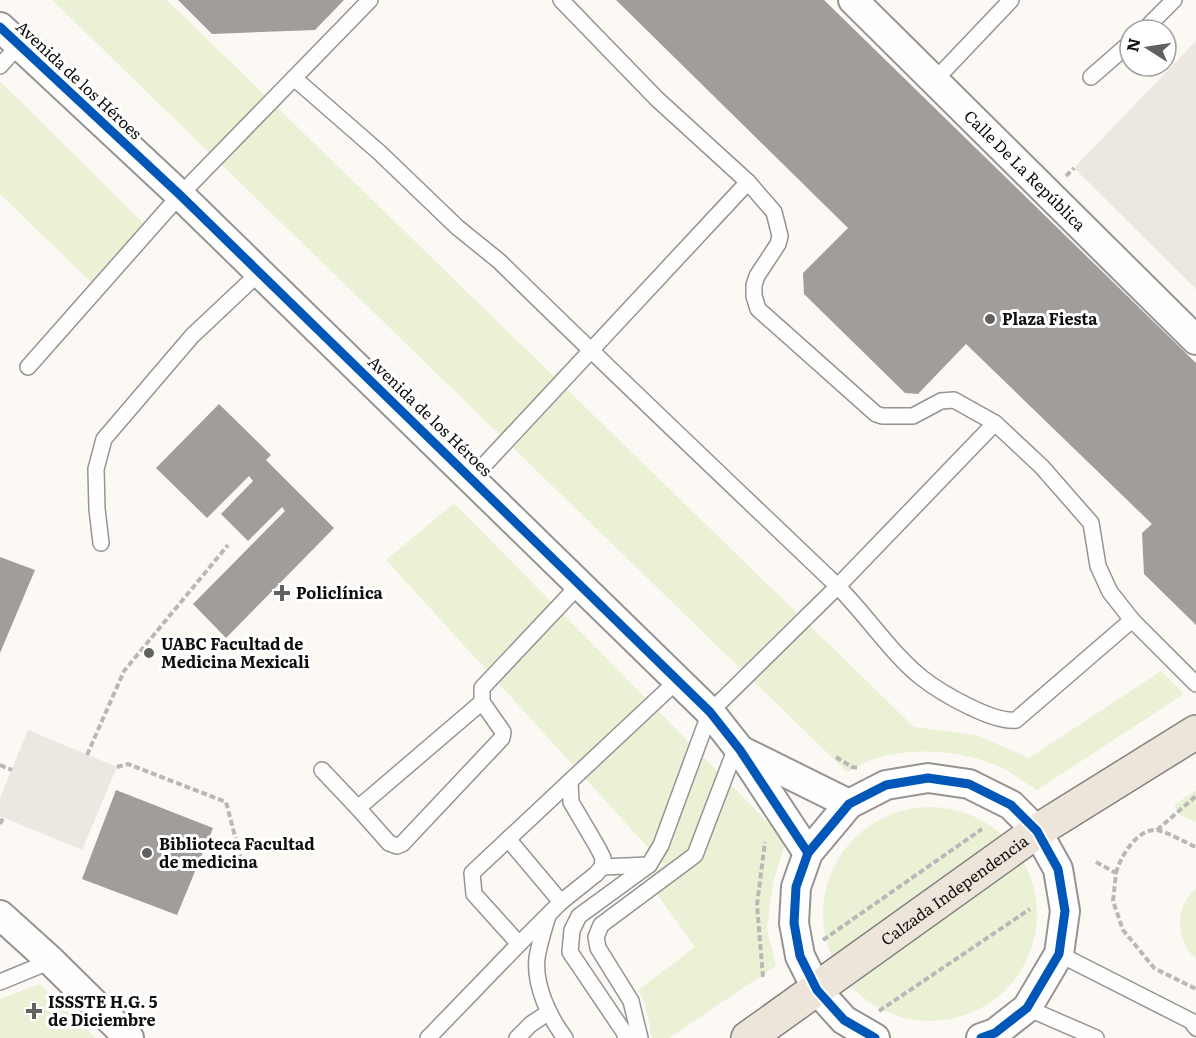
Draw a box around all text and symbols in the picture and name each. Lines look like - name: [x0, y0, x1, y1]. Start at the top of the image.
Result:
- street label: Avenida de los Héroes: [11, 14, 148, 144]
- north arrow: [1118, 18, 1178, 78]
- text: N: [1119, 36, 1145, 54]
- street label: Calle De La República: [959, 104, 1092, 236]
- place label: Plaza Fiesta: [1002, 306, 1098, 330]
- marker: Plaza Fiesta: [983, 312, 997, 326]
- street label: Avenida de los Héroes: [363, 350, 498, 481]
- place label: Policlínica: [296, 580, 384, 604]
- marker: Policlínica: [273, 584, 291, 602]
- place label: UABC Facultad de Medicina Mexicali: [161, 631, 310, 673]
- marker: UABC Facultad de Medicina Mexicali: [142, 646, 156, 660]
- street label: Calzada Independencia: [875, 828, 1033, 950]
- place label: Biblioteca Facultad de medicina: [159, 831, 315, 873]
- marker: Biblioteca Facultad de medicina: [140, 846, 154, 860]
- place label: ISSSTE H.G. 5 de Diciembre: [48, 989, 158, 1031]
- marker: ISSSTE H.G. 5 de Diciembre: [25, 1002, 43, 1020]

